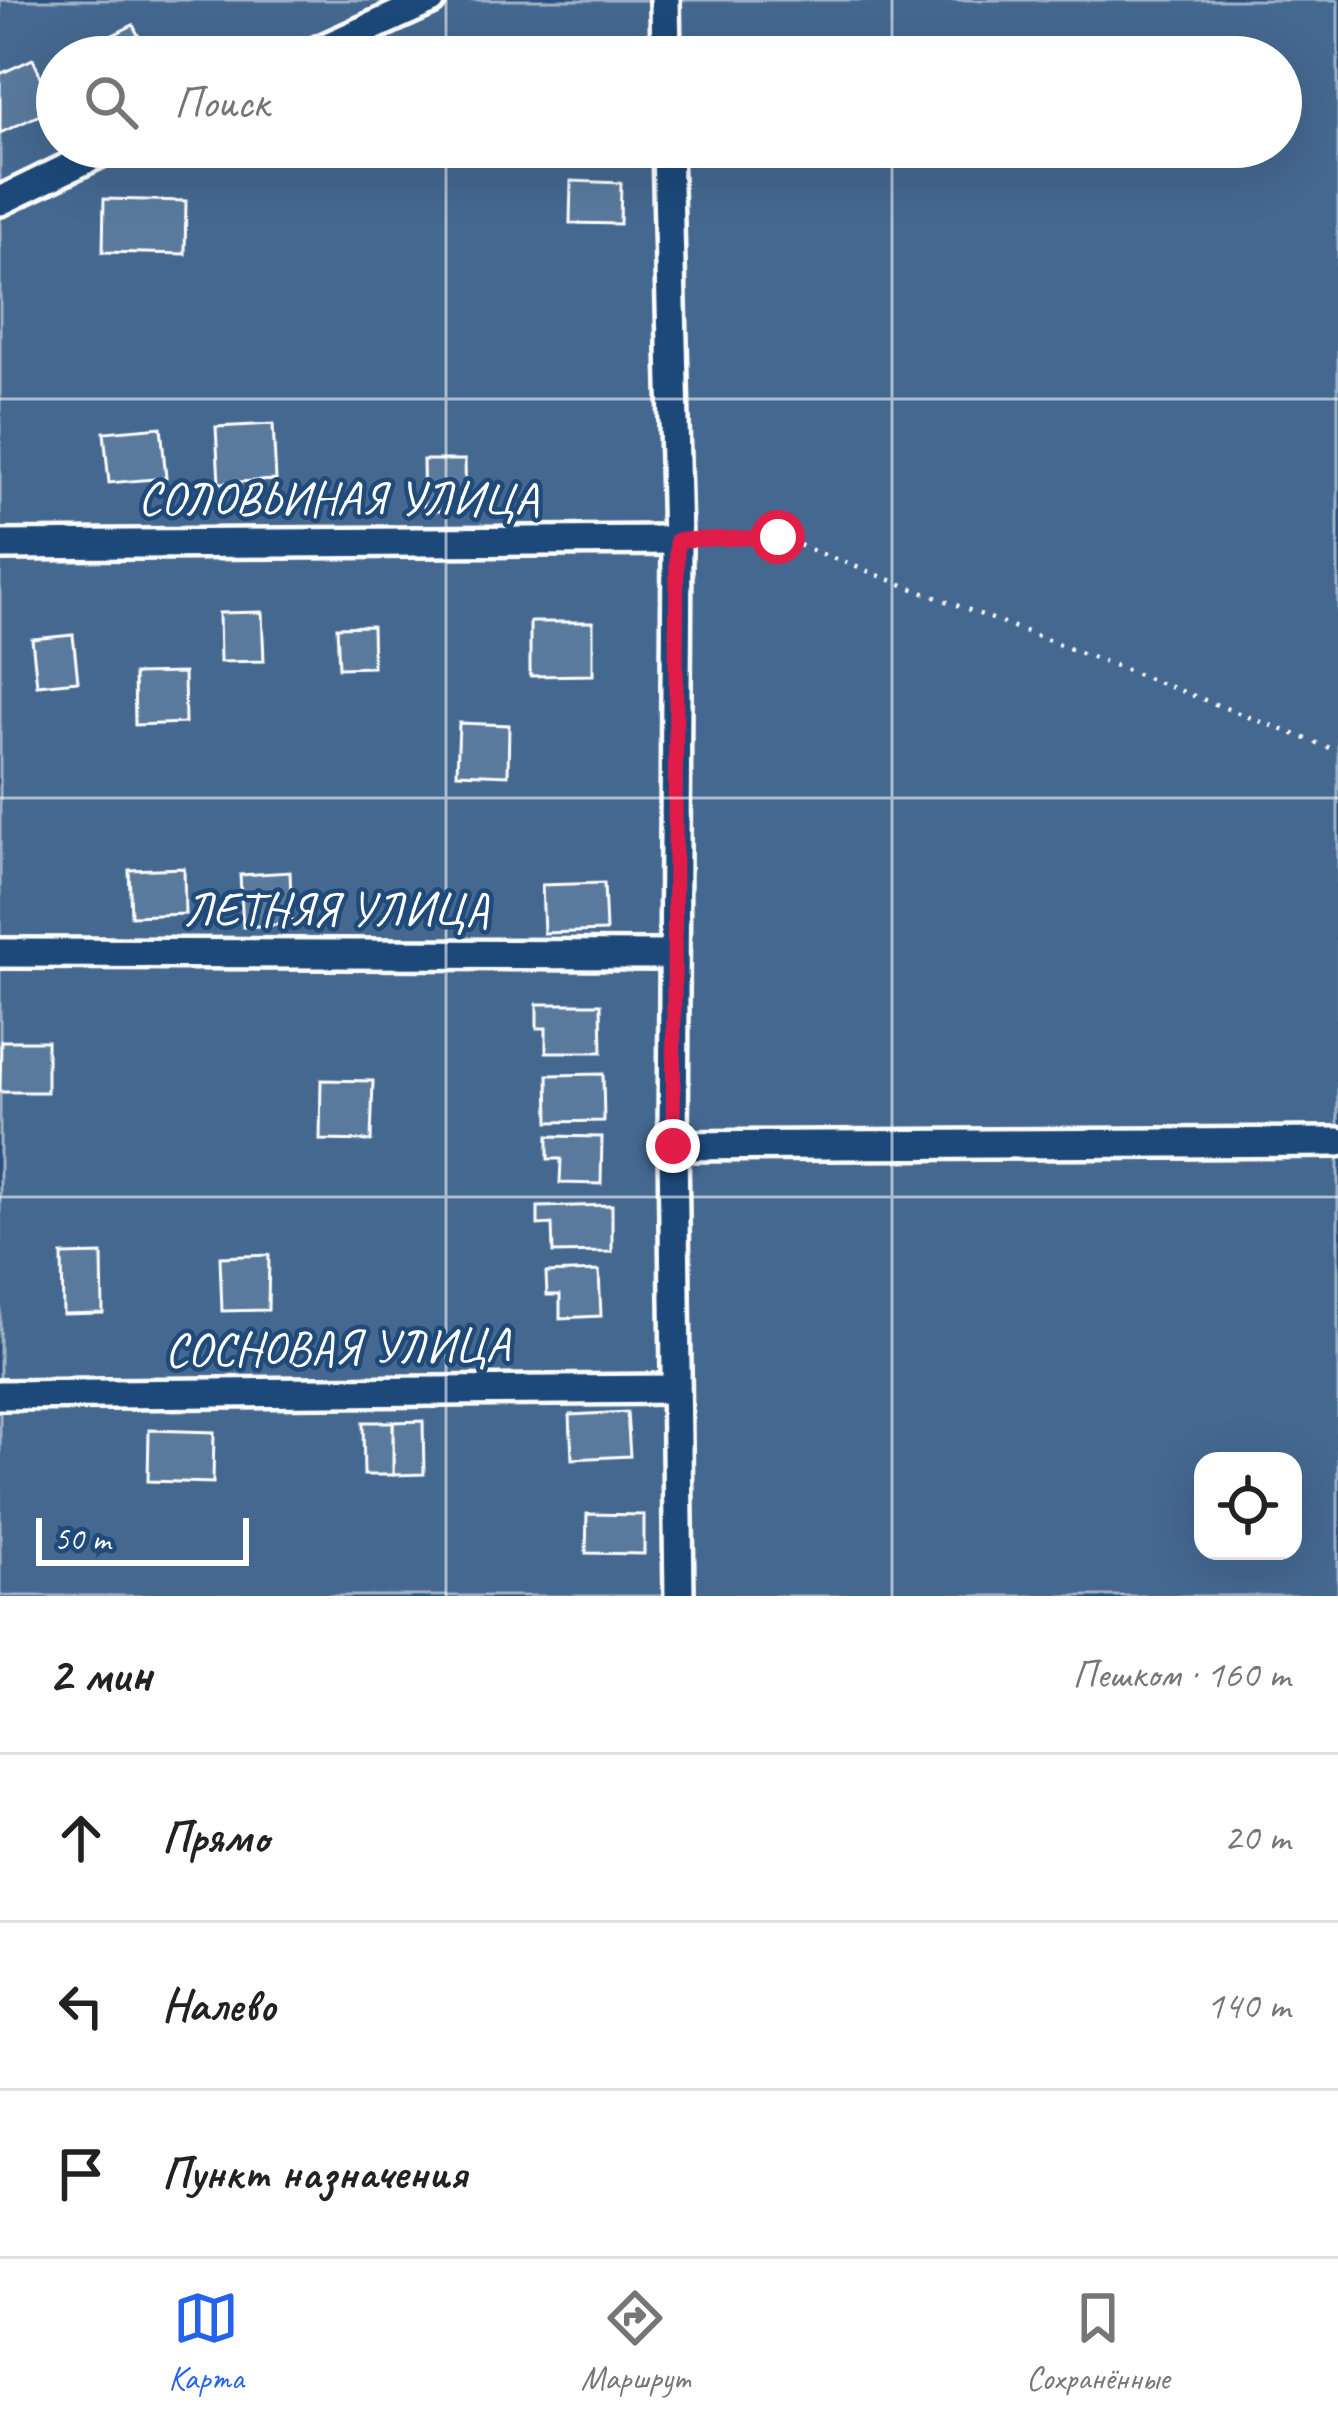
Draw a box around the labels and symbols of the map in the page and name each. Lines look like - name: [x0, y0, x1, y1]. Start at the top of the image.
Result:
- street label: СОЛОВЬИНАЯ УЛИЦА: [138, 468, 539, 528]
- route start: [751, 510, 805, 564]
- street label: ЛЕТНЯЯ УЛИЦА: [184, 879, 489, 939]
- route end: [646, 1119, 700, 1173]
- street label: СОСНОВАЯ УЛИЦА: [164, 1314, 512, 1380]
- scale bar: [36, 1512, 249, 1565]

